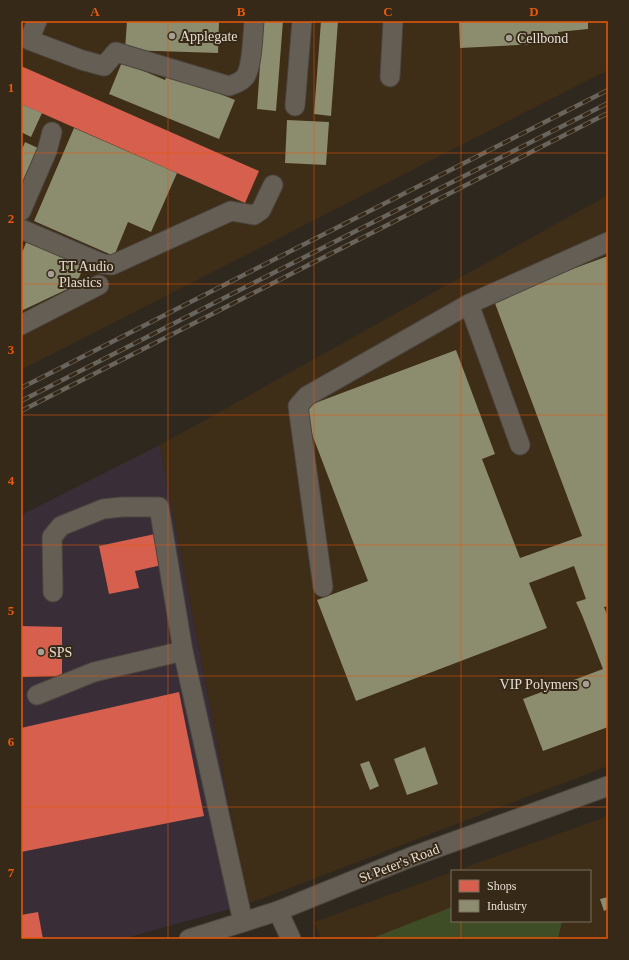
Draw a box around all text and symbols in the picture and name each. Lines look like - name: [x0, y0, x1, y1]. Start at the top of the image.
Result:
- text: A: [90, 4, 100, 19]
- text: B: [237, 4, 246, 19]
- text: C: [383, 4, 393, 19]
- text: D: [529, 4, 539, 19]
- place label: Applegate: [180, 29, 238, 44]
- marker: Applegate: [167, 31, 177, 41]
- place label: Cellbond: [517, 31, 568, 46]
- marker: Cellbond: [504, 33, 514, 43]
- text: 1: [8, 80, 14, 95]
- text: 2: [8, 211, 14, 226]
- place label: TT Audio Plastics: [59, 259, 114, 290]
- marker: TT Audio Plastics: [46, 269, 56, 279]
- text: 3: [8, 342, 15, 357]
- text: 4: [8, 473, 15, 488]
- text: 5: [8, 603, 15, 618]
- place label: SPS: [49, 645, 72, 660]
- marker: SPS: [36, 647, 46, 657]
- place label: VIP Polymers: [500, 677, 578, 692]
- marker: VIP Polymers: [581, 679, 591, 689]
- text: 6: [8, 734, 15, 749]
- street label: St Peter's Road: [357, 841, 442, 886]
- text: 7: [8, 865, 15, 880]
- legend: [451, 870, 591, 922]
- text: Shops: [487, 879, 517, 893]
- text: Industry: [487, 899, 527, 913]

